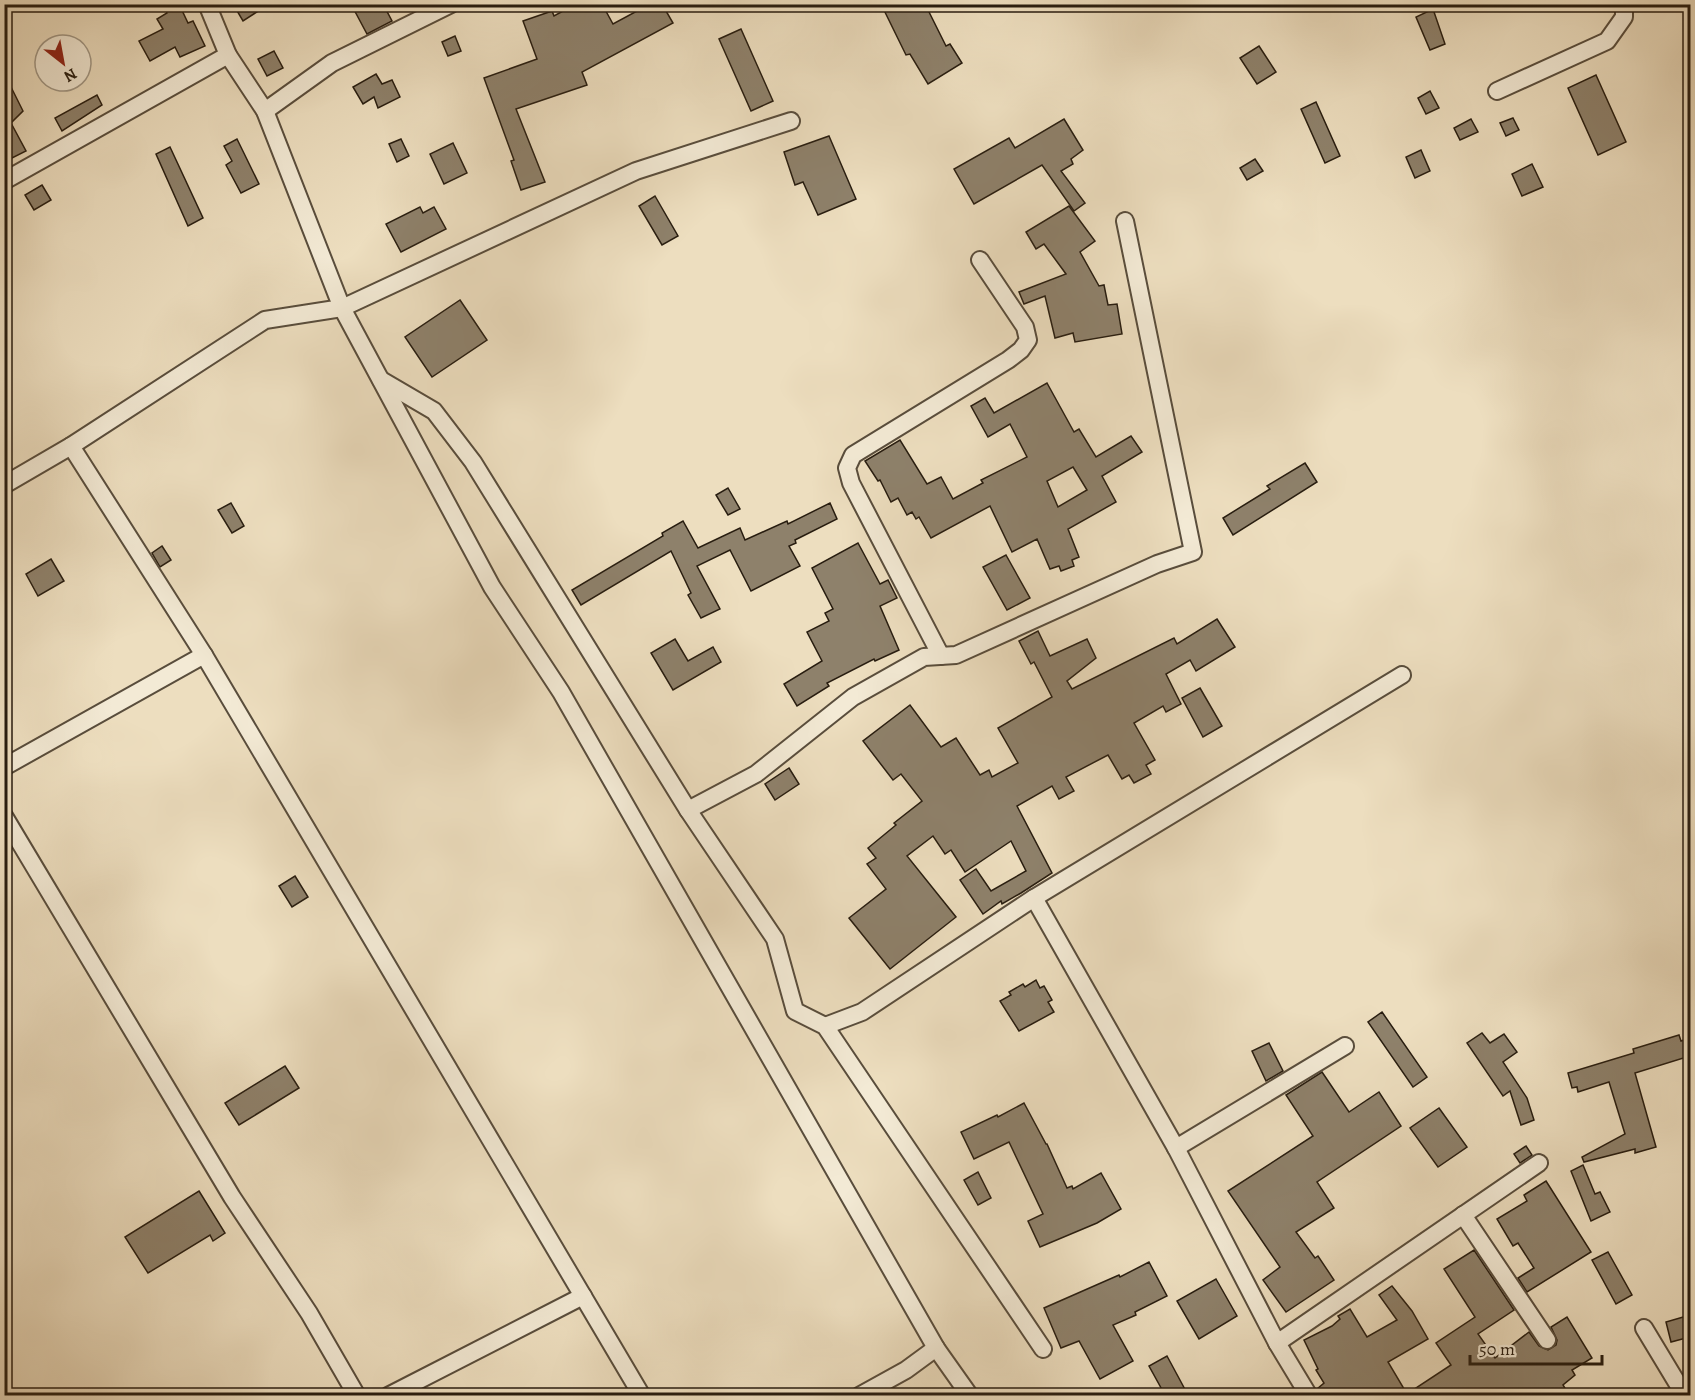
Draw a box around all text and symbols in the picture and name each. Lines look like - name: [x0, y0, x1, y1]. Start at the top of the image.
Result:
- north arrow: [33, 33, 93, 93]
- text: N: [59, 63, 81, 88]
- scale bar: [1470, 1328, 1602, 1366]
- text: 50 m: [1479, 1337, 1515, 1361]

